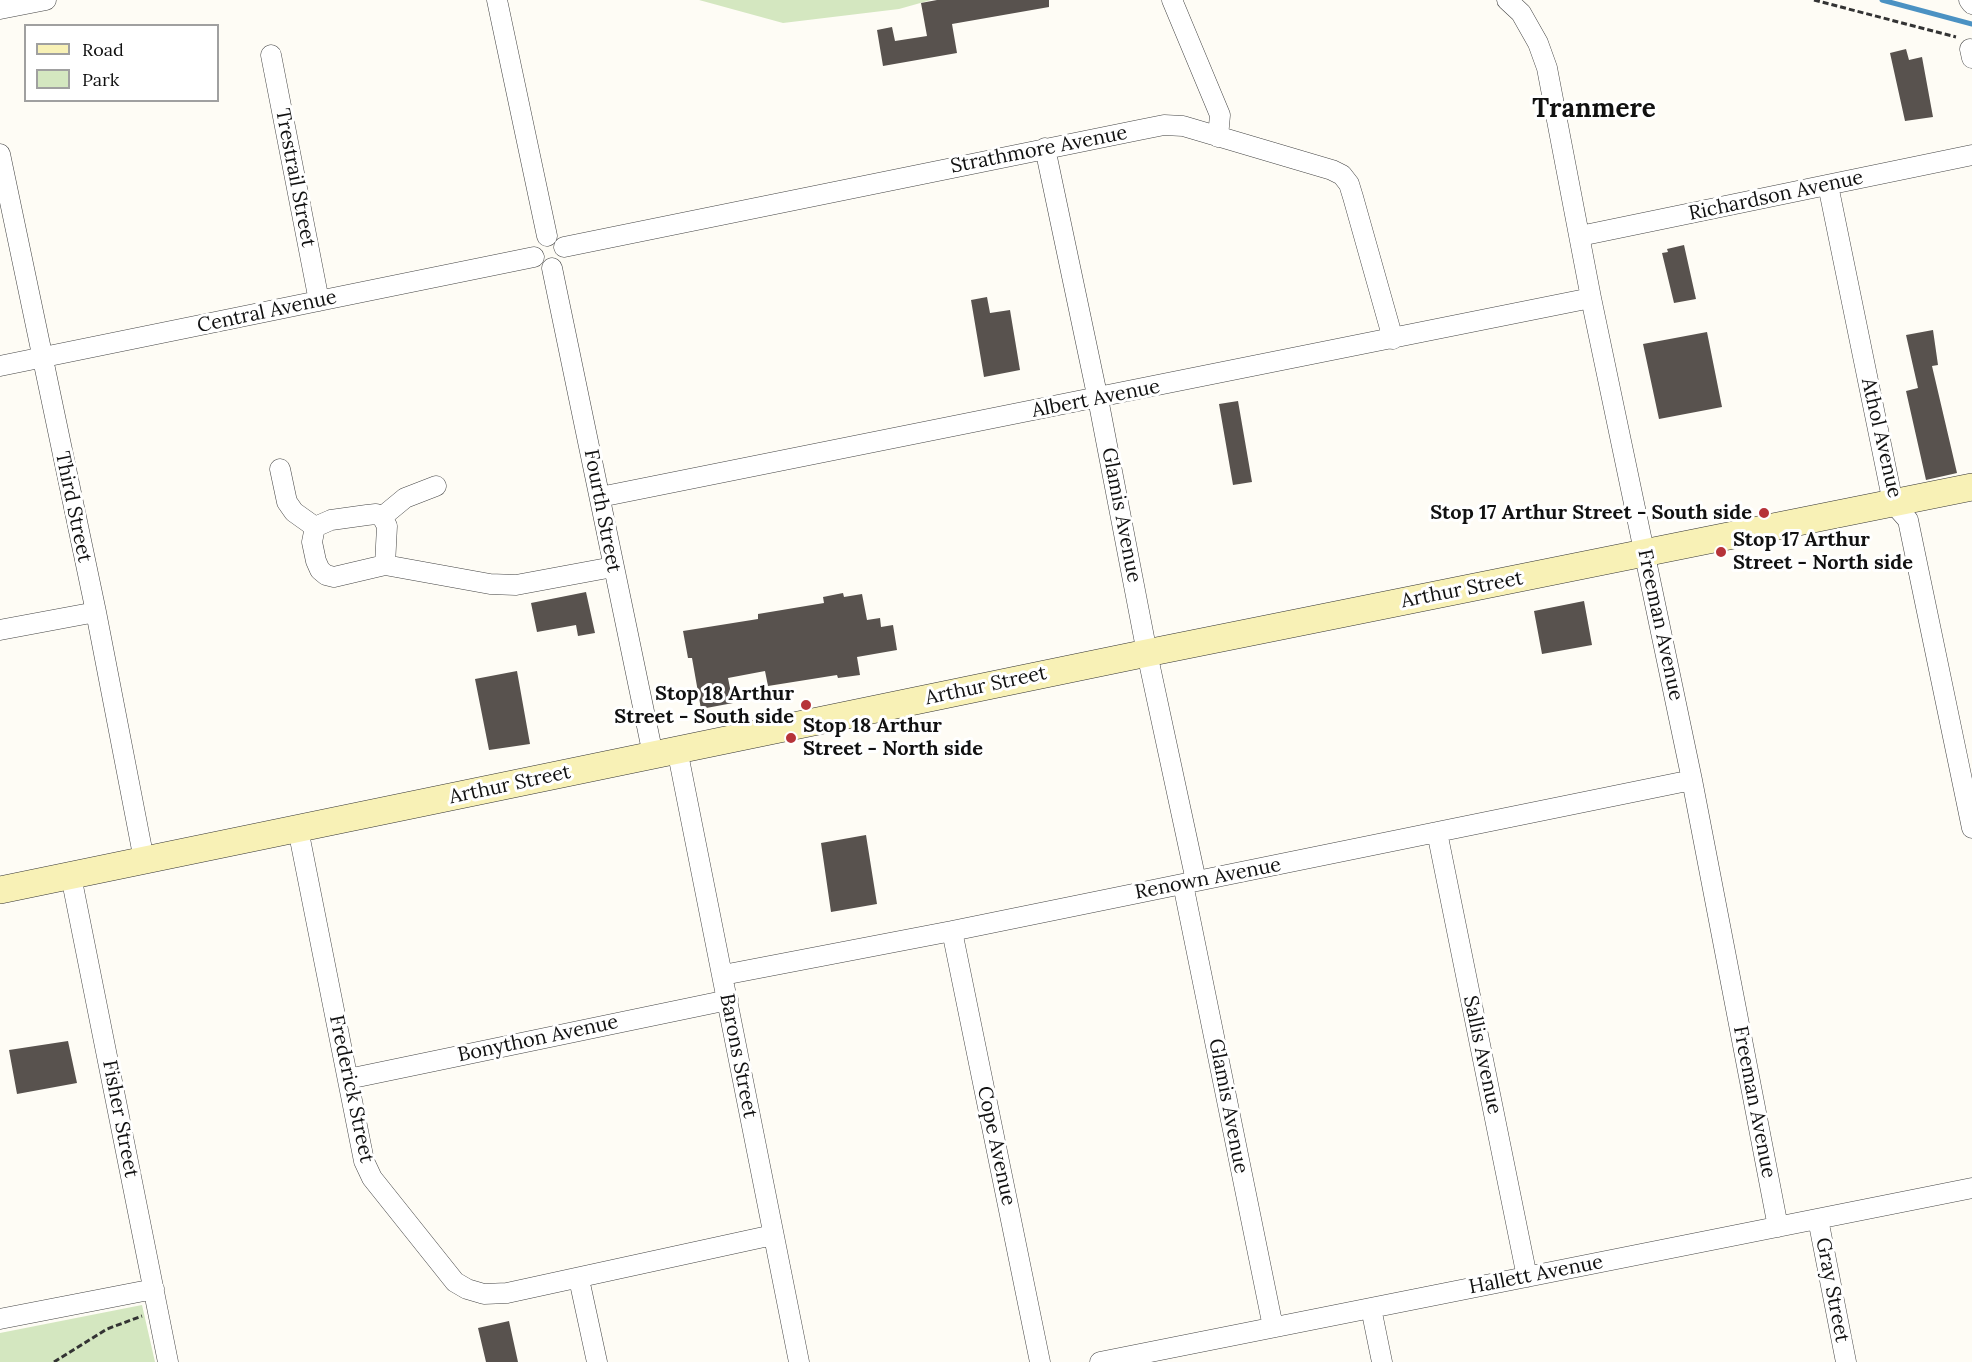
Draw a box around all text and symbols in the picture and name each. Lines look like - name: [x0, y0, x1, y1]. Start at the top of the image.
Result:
- legend: [24, 24, 219, 102]
- text: Road: [82, 38, 124, 61]
- text: Park: [82, 68, 119, 91]
- district label: Tranmere: [1532, 94, 1656, 126]
- street label: Trestrail Street: [270, 107, 320, 249]
- street label: Strathmore Avenue: [949, 121, 1129, 179]
- street label: Richardson Avenue: [1687, 166, 1865, 226]
- street label: Central Avenue: [195, 286, 339, 338]
- street label: Albert Avenue: [1030, 375, 1162, 423]
- street label: Athol Avenue: [1856, 376, 1906, 500]
- street label: Glamis Avenue: [1096, 446, 1146, 584]
- street label: Fourth Street: [578, 447, 626, 575]
- street label: Third Street: [50, 449, 96, 565]
- place label: Stop 17 Arthur Street - South side: [1430, 501, 1752, 525]
- marker: Stop 17 Arthur Street - South side: [1757, 506, 1771, 520]
- place label: Stop 17 Arthur Street - North side: [1733, 528, 1913, 575]
- marker: Stop 17 Arthur Street - North side: [1714, 545, 1728, 559]
- street label: Freeman Avenue: [1632, 547, 1688, 703]
- street label: Arthur Street: [1399, 566, 1525, 614]
- street label: Arthur Street: [923, 661, 1049, 711]
- place label: Stop 18 Arthur Street - South side: [614, 682, 794, 729]
- marker: Stop 18 Arthur Street - South side: [799, 698, 813, 712]
- place label: Stop 18 Arthur Street - North side: [803, 714, 983, 761]
- marker: Stop 18 Arthur Street - North side: [784, 731, 798, 745]
- street label: Arthur Street: [447, 760, 573, 810]
- street label: Renown Avenue: [1133, 853, 1283, 905]
- street label: Barons Street: [714, 992, 762, 1120]
- street label: Sallis Avenue: [1458, 994, 1506, 1116]
- street label: Bonython Avenue: [456, 1010, 620, 1068]
- street label: Frederick Street: [324, 1013, 378, 1165]
- street label: Freeman Avenue: [1727, 1024, 1781, 1180]
- street label: Glamis Avenue: [1203, 1037, 1253, 1175]
- street label: Fisher Street: [97, 1058, 143, 1180]
- street label: Cope Avenue: [972, 1084, 1020, 1208]
- street label: Gray Street: [1810, 1235, 1854, 1345]
- street label: Hallett Avenue: [1467, 1250, 1605, 1300]

